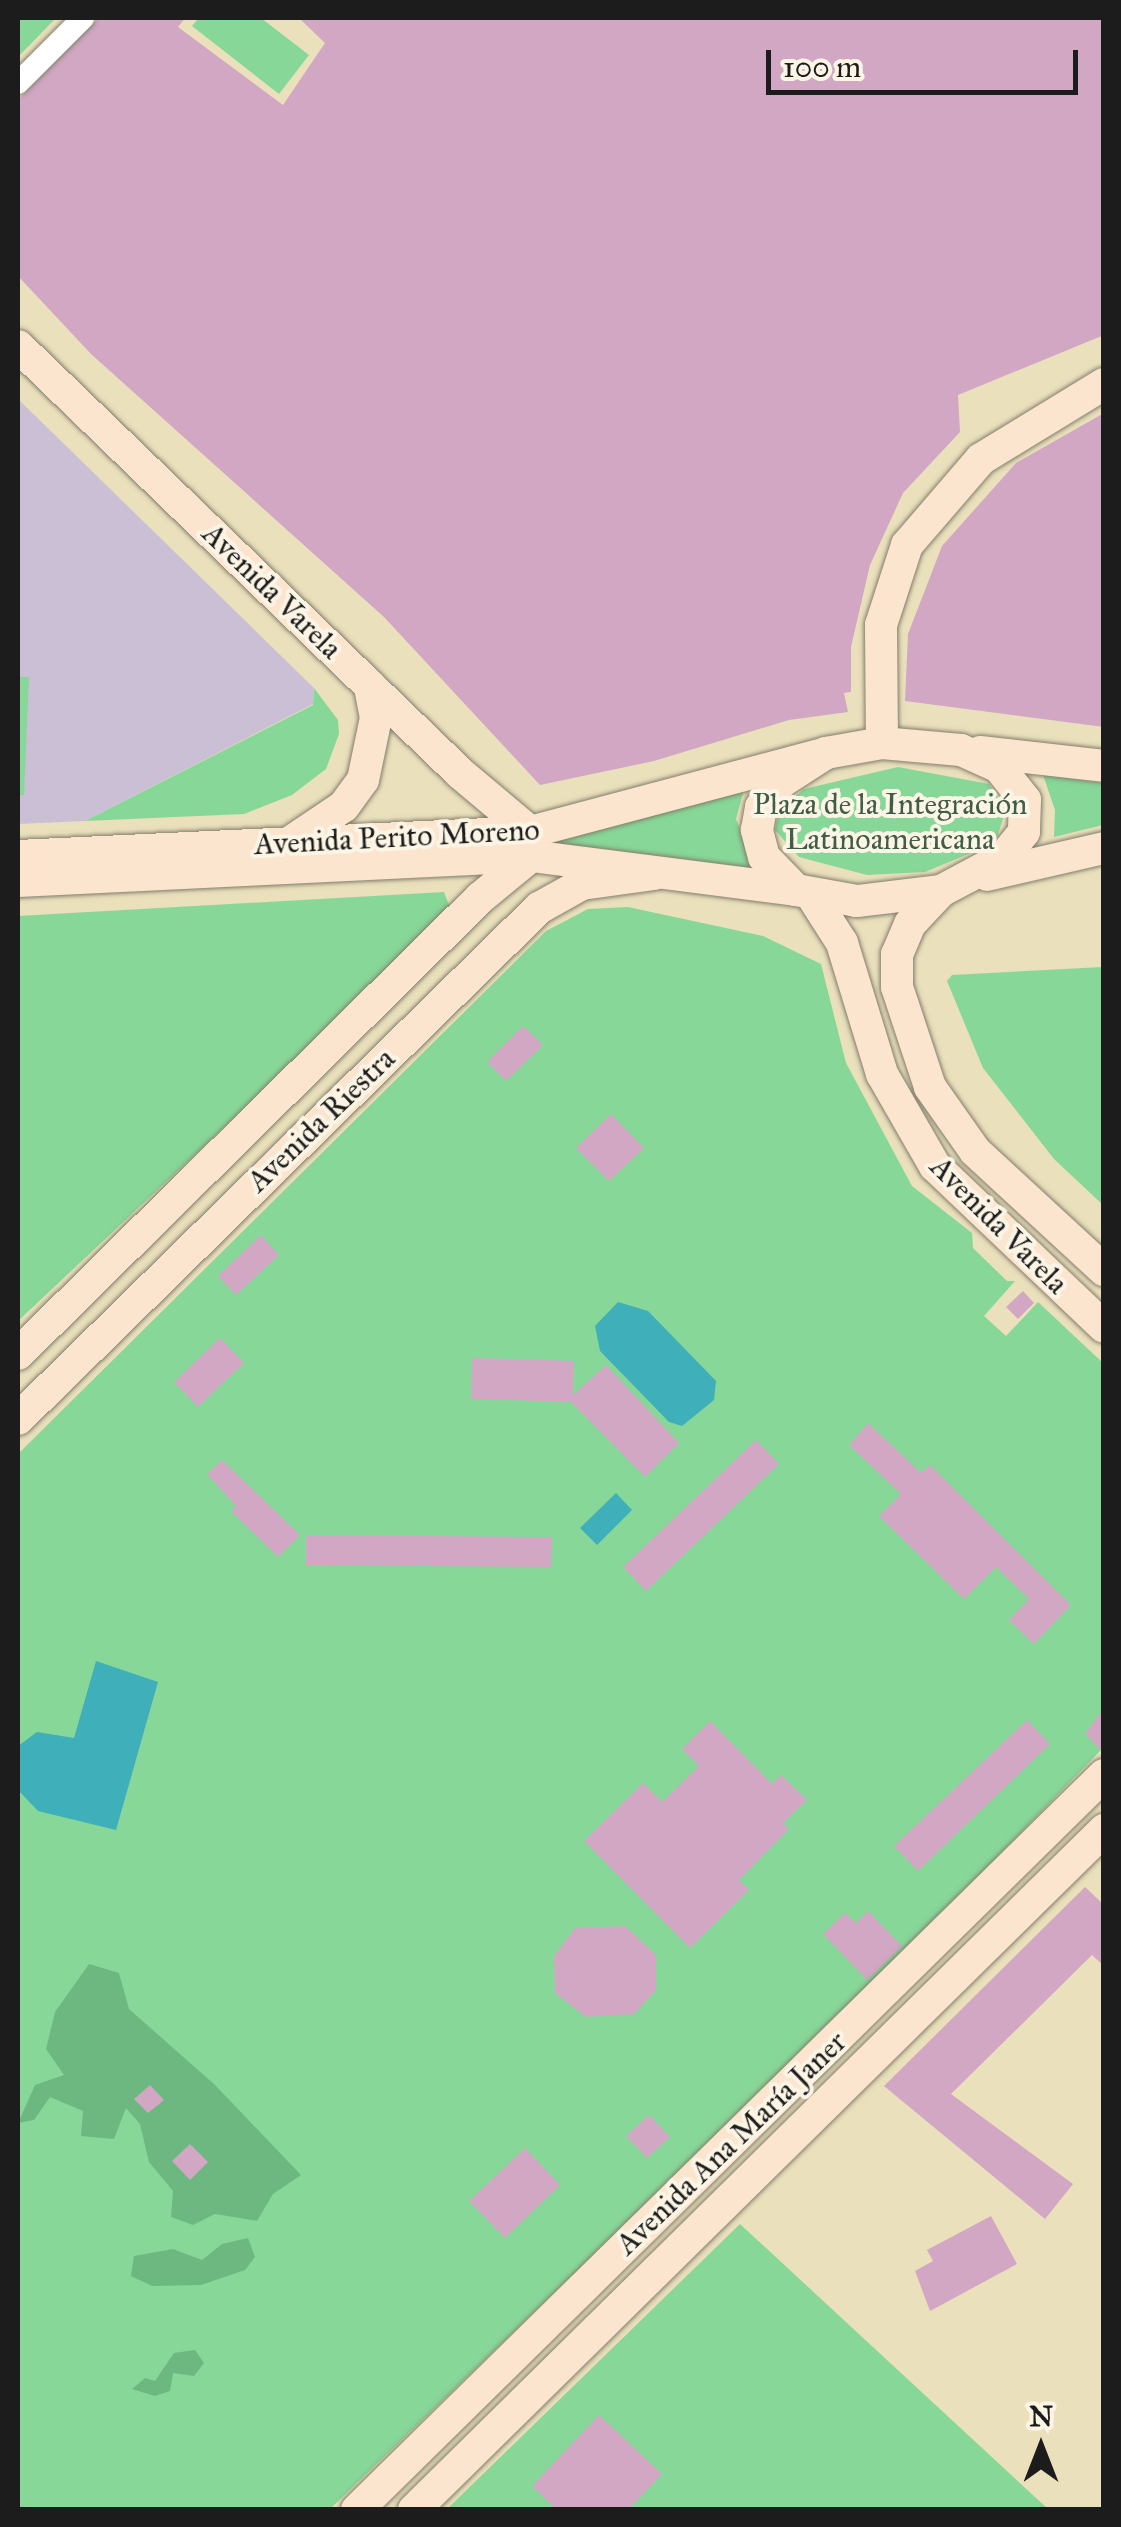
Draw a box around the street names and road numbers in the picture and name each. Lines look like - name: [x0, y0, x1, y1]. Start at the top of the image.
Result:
- street label: Avenida Varela: [195, 516, 349, 666]
- street label: Avenida Perito Moreno: [253, 812, 541, 862]
- street label: Avenida Riestra: [240, 1041, 402, 1199]
- street label: Avenida Varela: [923, 1149, 1075, 1301]
- street label: Avenida Ana María Janer: [608, 2024, 854, 2262]

